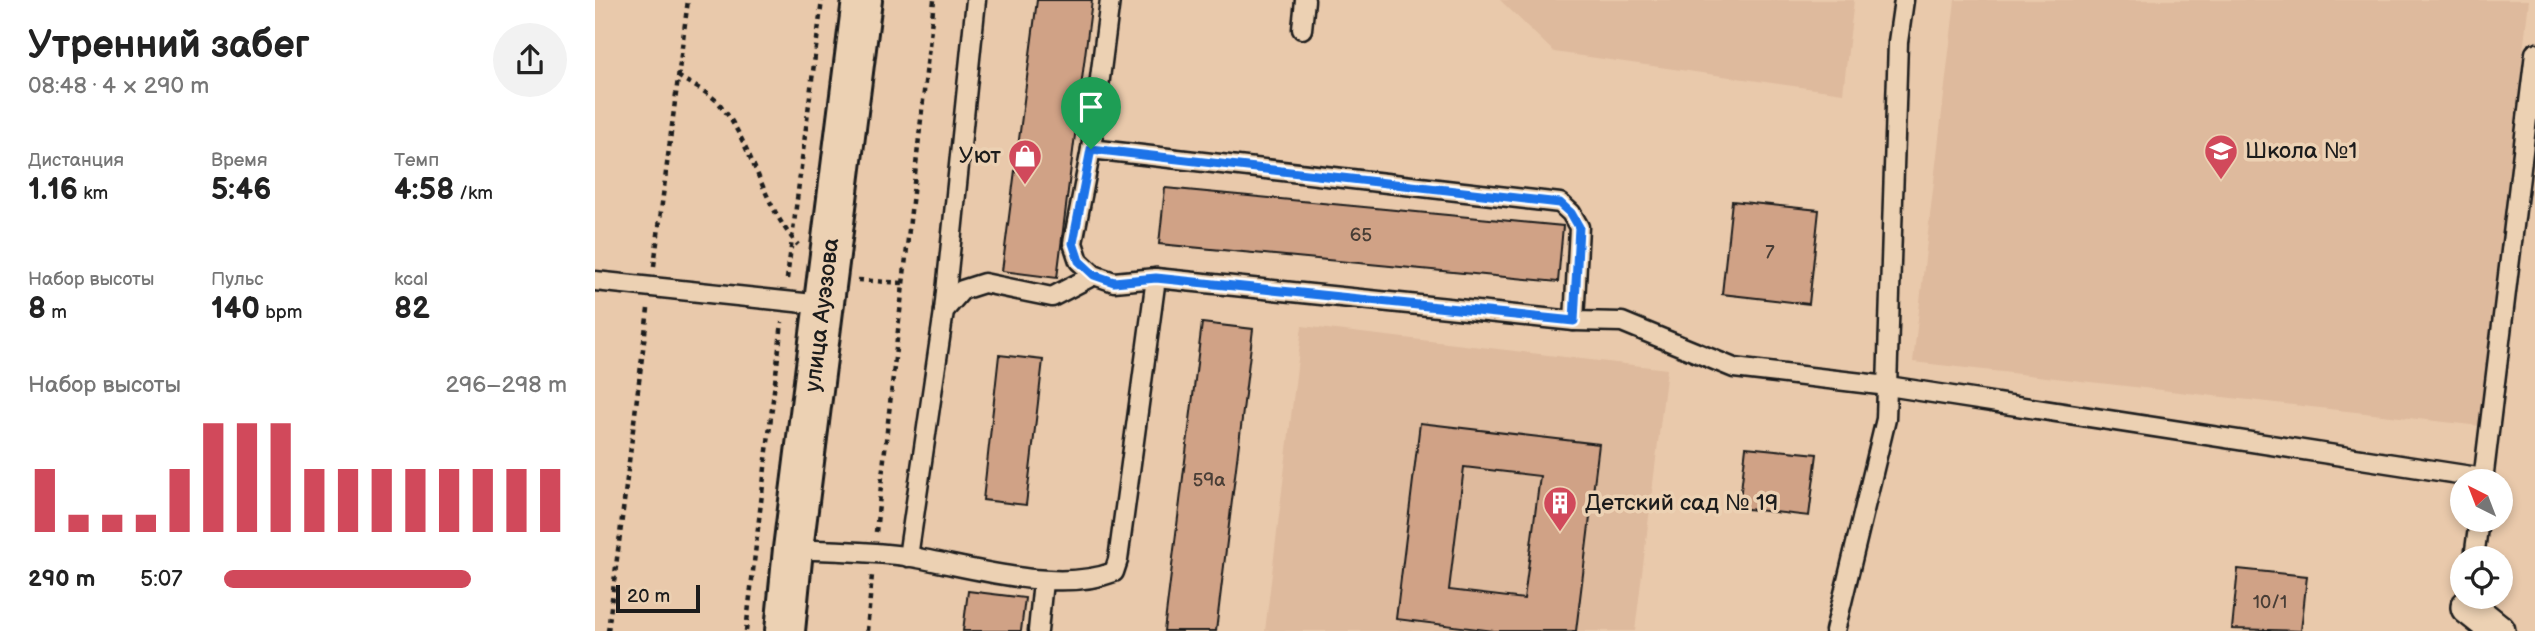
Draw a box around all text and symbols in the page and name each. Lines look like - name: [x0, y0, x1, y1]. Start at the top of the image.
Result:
- text: Утренний забег: [28, 23, 310, 68]
- button: share: [493, 23, 567, 97]
- text: 08:48 · 4 × 290 m: [28, 72, 209, 100]
- pin: [1061, 77, 1121, 149]
- icon: arrive: [1072, 88, 1110, 126]
- school or university icon: Школа №1: [2202, 132, 2240, 181]
- shop icon: Уют: [1006, 137, 1044, 186]
- place label: Школа №1: [2245, 137, 2357, 165]
- place label: Уют: [959, 142, 1001, 170]
- text: Дистанция: [28, 149, 124, 172]
- text: Время: [211, 149, 267, 172]
- text: Темп: [394, 149, 439, 172]
- text: 1.16: [28, 172, 78, 208]
- text: 5:46: [211, 172, 271, 208]
- text: 4:58: [394, 172, 454, 208]
- text: km: [78, 182, 108, 205]
- text: /km: [454, 182, 493, 205]
- house number: 65: [1350, 224, 1372, 247]
- street label: улица Ауэзова: [799, 236, 845, 393]
- house number: 7: [1765, 241, 1775, 264]
- text: Набор высоты: [28, 268, 154, 291]
- text: Пульс: [211, 268, 264, 291]
- text: kcal: [394, 268, 428, 291]
- text: 8: [28, 291, 46, 327]
- text: 140: [211, 291, 260, 327]
- text: 82: [394, 291, 430, 327]
- text: m: [46, 301, 67, 324]
- text: bpm: [260, 301, 303, 324]
- text: Набор высоты: [28, 371, 181, 399]
- text: 296–298 m: [445, 371, 567, 399]
- house number: 59а: [1192, 469, 1226, 492]
- north arrow: [2450, 469, 2513, 532]
- map controls: [2450, 469, 2513, 609]
- building icon: Детский сад № 19: [1541, 484, 1579, 533]
- place label: Детский сад № 19: [1585, 489, 1778, 517]
- button: locate: [2450, 546, 2513, 609]
- text: 290 m: [28, 565, 95, 593]
- text: 5:07: [140, 565, 183, 593]
- scale bar: [616, 582, 700, 614]
- text: 20 m: [627, 585, 670, 608]
- house number: 10/1: [2253, 591, 2287, 614]

